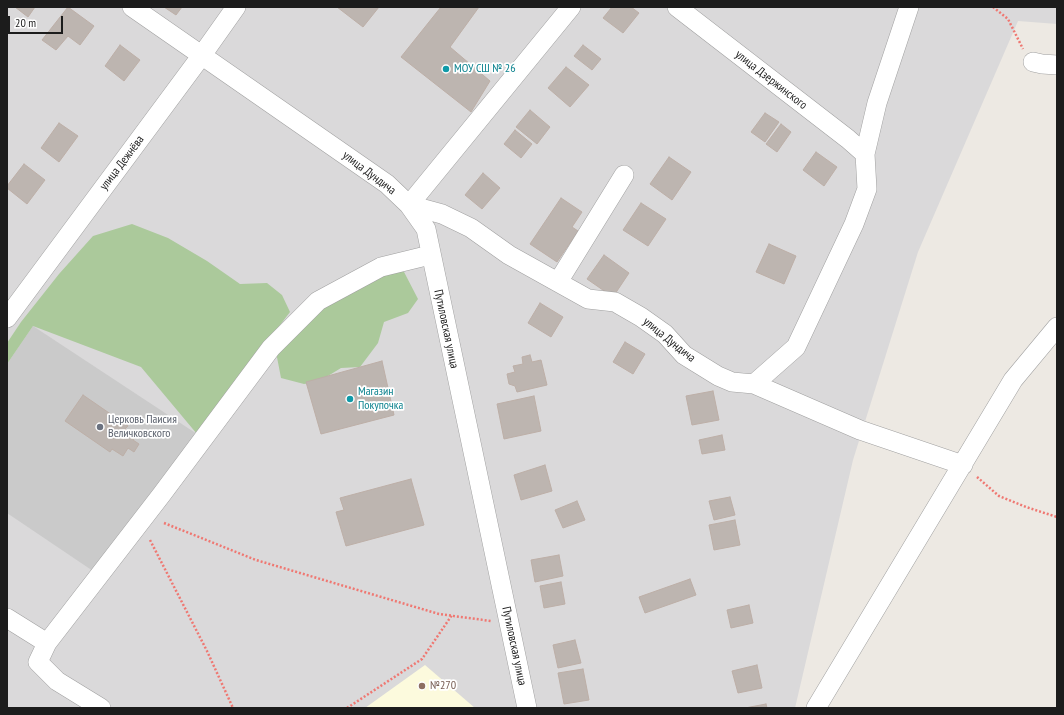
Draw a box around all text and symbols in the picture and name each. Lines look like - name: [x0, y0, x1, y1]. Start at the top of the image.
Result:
- scale bar: [10, 8, 65, 34]
- text: 20 m: [15, 15, 36, 30]
- street label: улица Дзержинского: [732, 47, 810, 113]
- place label: МОУ СШ № 26: [454, 62, 516, 76]
- marker: МОУ СШ № 26: [441, 64, 451, 74]
- street label: улица Дежнёва: [97, 133, 147, 193]
- street label: улица Дундича: [339, 148, 399, 198]
- street label: Путиловская улица: [431, 288, 461, 370]
- street label: улица Дундича: [640, 315, 698, 365]
- place label: Магазин Покупочка: [358, 385, 403, 413]
- marker: Магазин Покупочка: [345, 394, 355, 404]
- place label: Церковь Паисия Величковского: [108, 413, 177, 441]
- marker: Церковь Паисия Величковского: [95, 422, 105, 432]
- street label: Путиловская улица: [499, 605, 529, 687]
- place label: №270: [430, 679, 456, 693]
- marker: №270: [417, 681, 427, 691]

